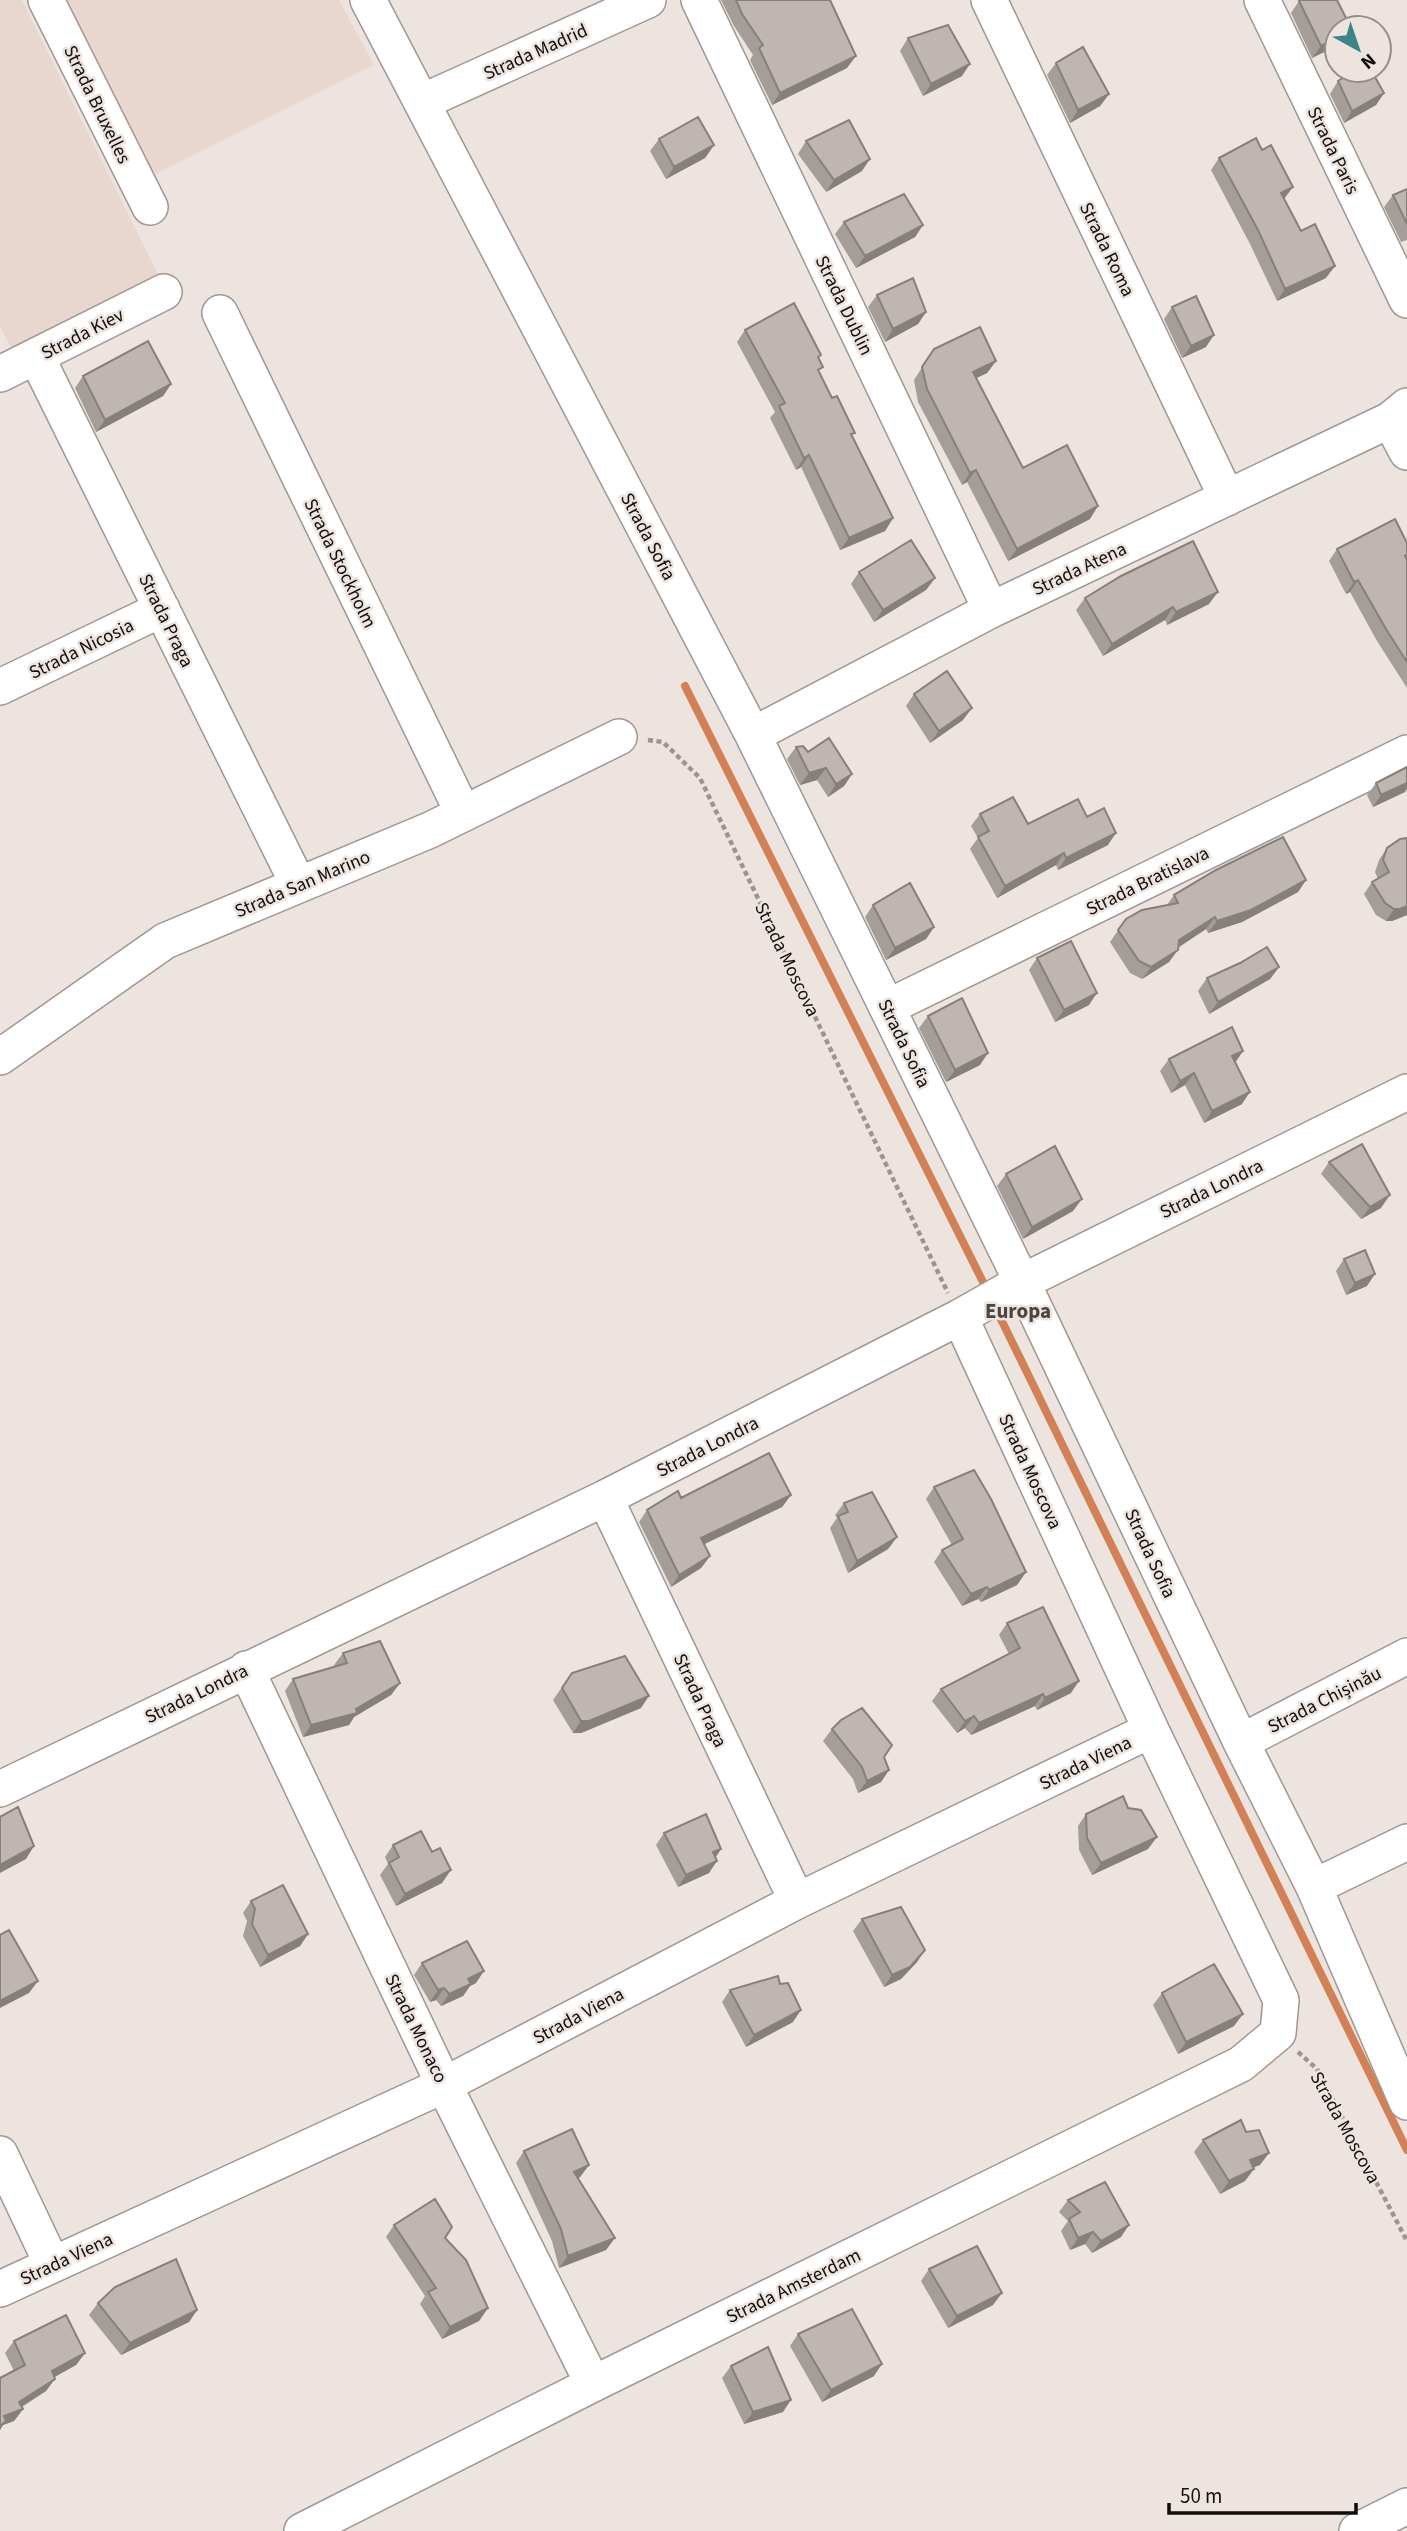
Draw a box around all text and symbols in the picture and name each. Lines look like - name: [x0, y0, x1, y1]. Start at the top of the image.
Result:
- north arrow: [1323, 14, 1393, 84]
- street label: Strada Madrid: [479, 17, 592, 87]
- street label: Strada Bruxelles: [56, 41, 137, 168]
- text: N: [1354, 46, 1381, 75]
- street label: Strada Paris: [1300, 102, 1366, 199]
- street label: Strada Roma: [1072, 198, 1141, 301]
- street label: Strada Dublin: [808, 251, 880, 360]
- street label: Strada Kiev: [37, 302, 129, 367]
- street label: Strada Sofia: [613, 488, 682, 585]
- street label: Strada Stockholm: [297, 494, 383, 633]
- street label: Strada Atena: [1028, 536, 1131, 603]
- street label: Strada Praga: [131, 569, 200, 672]
- street label: Strada Nicosia: [25, 612, 139, 686]
- street label: Strada Bratislava: [1082, 840, 1214, 923]
- street label: Strada San Marino: [231, 844, 375, 925]
- street label: Strada Moscova: [747, 898, 826, 1021]
- street label: Strada Sofia: [870, 995, 937, 1093]
- street label: Strada Londra: [1156, 1153, 1268, 1226]
- district label: Europa: [985, 1296, 1051, 1326]
- street label: Strada Londra: [652, 1410, 764, 1485]
- street label: Strada Moscova: [991, 1410, 1068, 1534]
- street label: Strada Sofia: [1117, 1504, 1182, 1603]
- street label: Strada Praga: [666, 1649, 733, 1752]
- street label: Strada Londra: [141, 1658, 253, 1731]
- street label: Strada Chișinău: [1263, 1660, 1386, 1741]
- street label: Strada Viena: [1035, 1729, 1136, 1797]
- street label: Strada Monaco: [378, 1970, 454, 2088]
- street label: Strada Viena: [528, 1981, 629, 2052]
- street label: Strada Moscova: [1303, 2067, 1387, 2189]
- street label: Strada Viena: [16, 2226, 117, 2293]
- street label: Strada Amsterdam: [722, 2242, 866, 2331]
- scale bar: [1169, 2472, 1356, 2516]
- text: 50 m: [1180, 2481, 1222, 2511]

